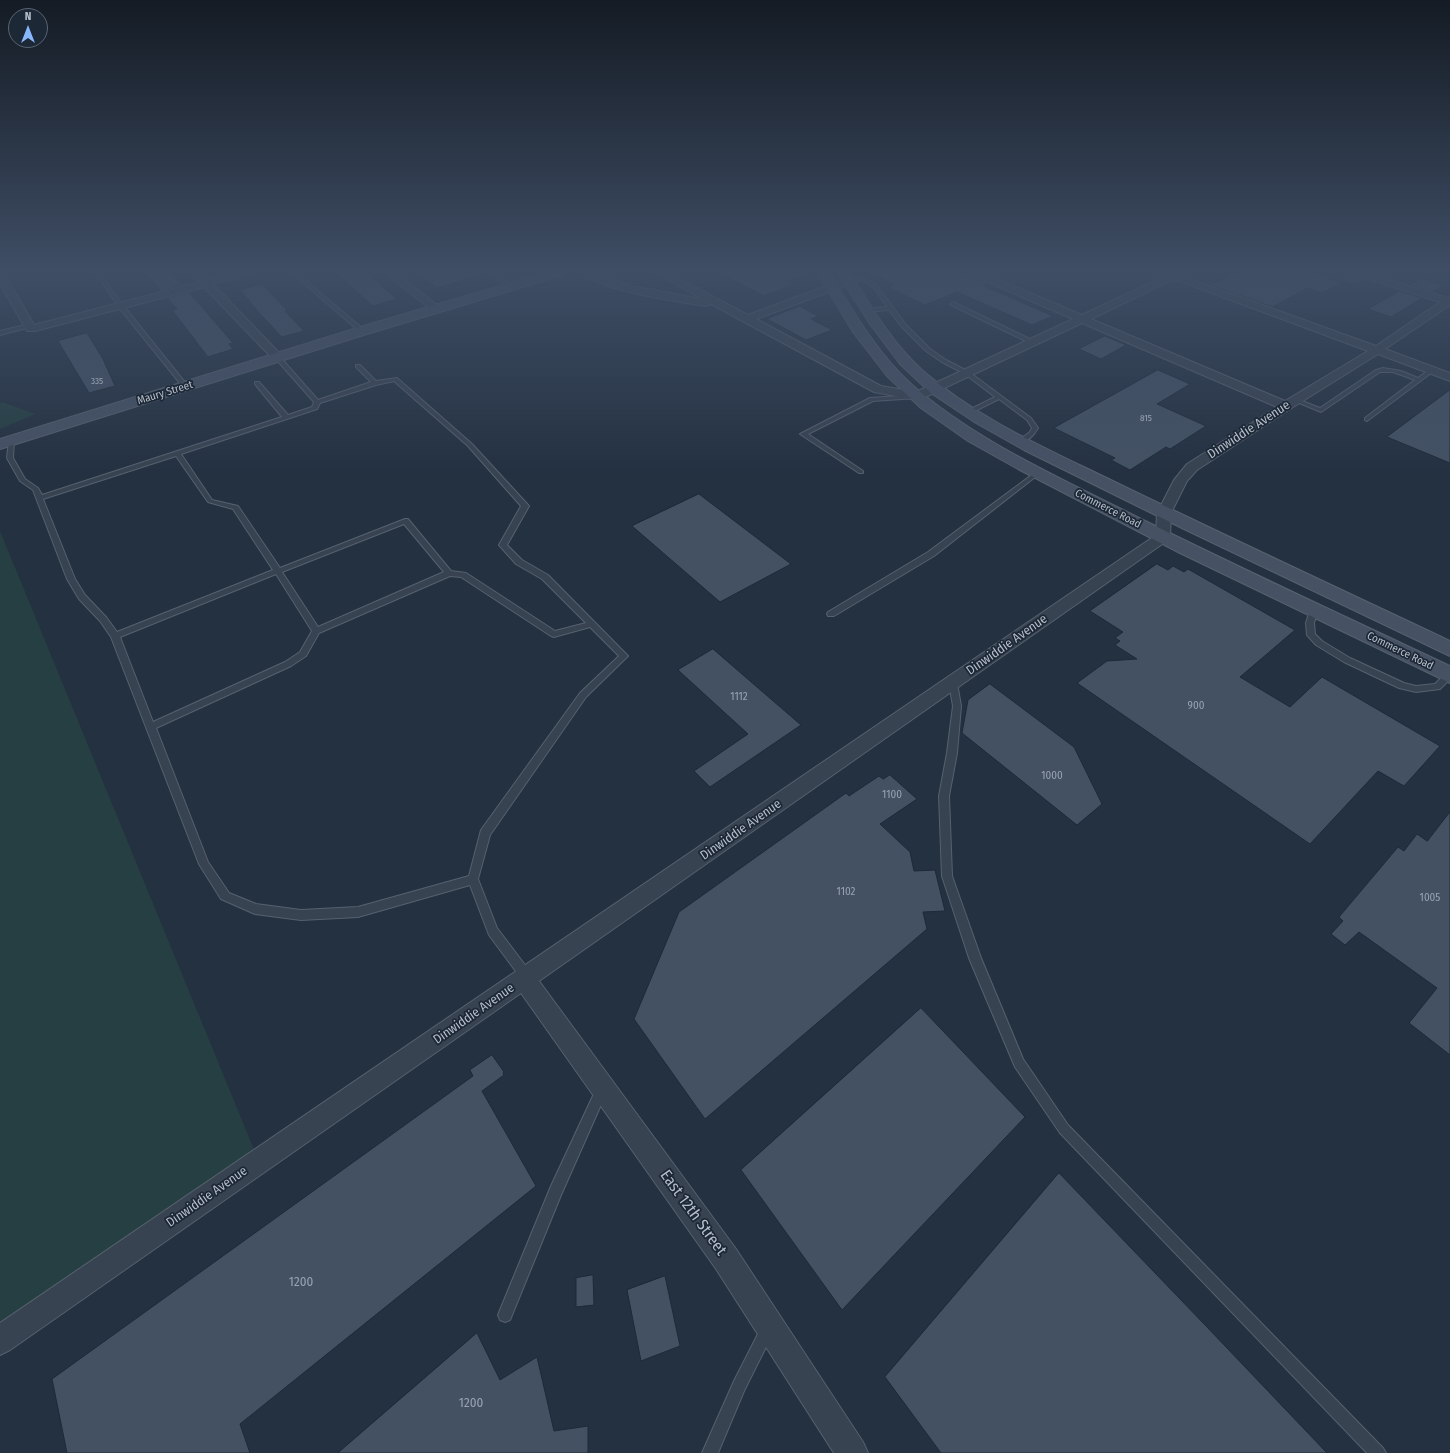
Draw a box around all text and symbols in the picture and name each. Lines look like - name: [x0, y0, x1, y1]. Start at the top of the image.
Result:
- north arrow: [8, 8, 48, 48]
- text: N: [25, 10, 31, 23]
- house number: 335: [91, 376, 103, 386]
- street label: Maury Street: [136, 378, 194, 408]
- street label: Dinwiddie Avenue: [1205, 398, 1293, 462]
- house number: 815: [1140, 413, 1152, 423]
- street label: Commerce Road: [1073, 487, 1143, 531]
- street label: Dinwiddie Avenue: [964, 611, 1050, 679]
- street label: Commerce Road: [1365, 629, 1435, 673]
- house number: 1112: [730, 690, 748, 704]
- house number: 900: [1188, 699, 1204, 713]
- house number: 1000: [1041, 769, 1063, 783]
- house number: 1100: [882, 788, 902, 802]
- street label: Dinwiddie Avenue: [698, 796, 784, 864]
- house number: 1102: [837, 885, 855, 899]
- house number: 1005: [1420, 891, 1440, 905]
- street label: Dinwiddie Avenue: [431, 980, 517, 1048]
- street label: Dinwiddie Avenue: [164, 1163, 250, 1231]
- street label: East 12th Street: [656, 1167, 730, 1259]
- house number: 1200: [289, 1274, 313, 1290]
- house number: 1200: [459, 1395, 483, 1411]

